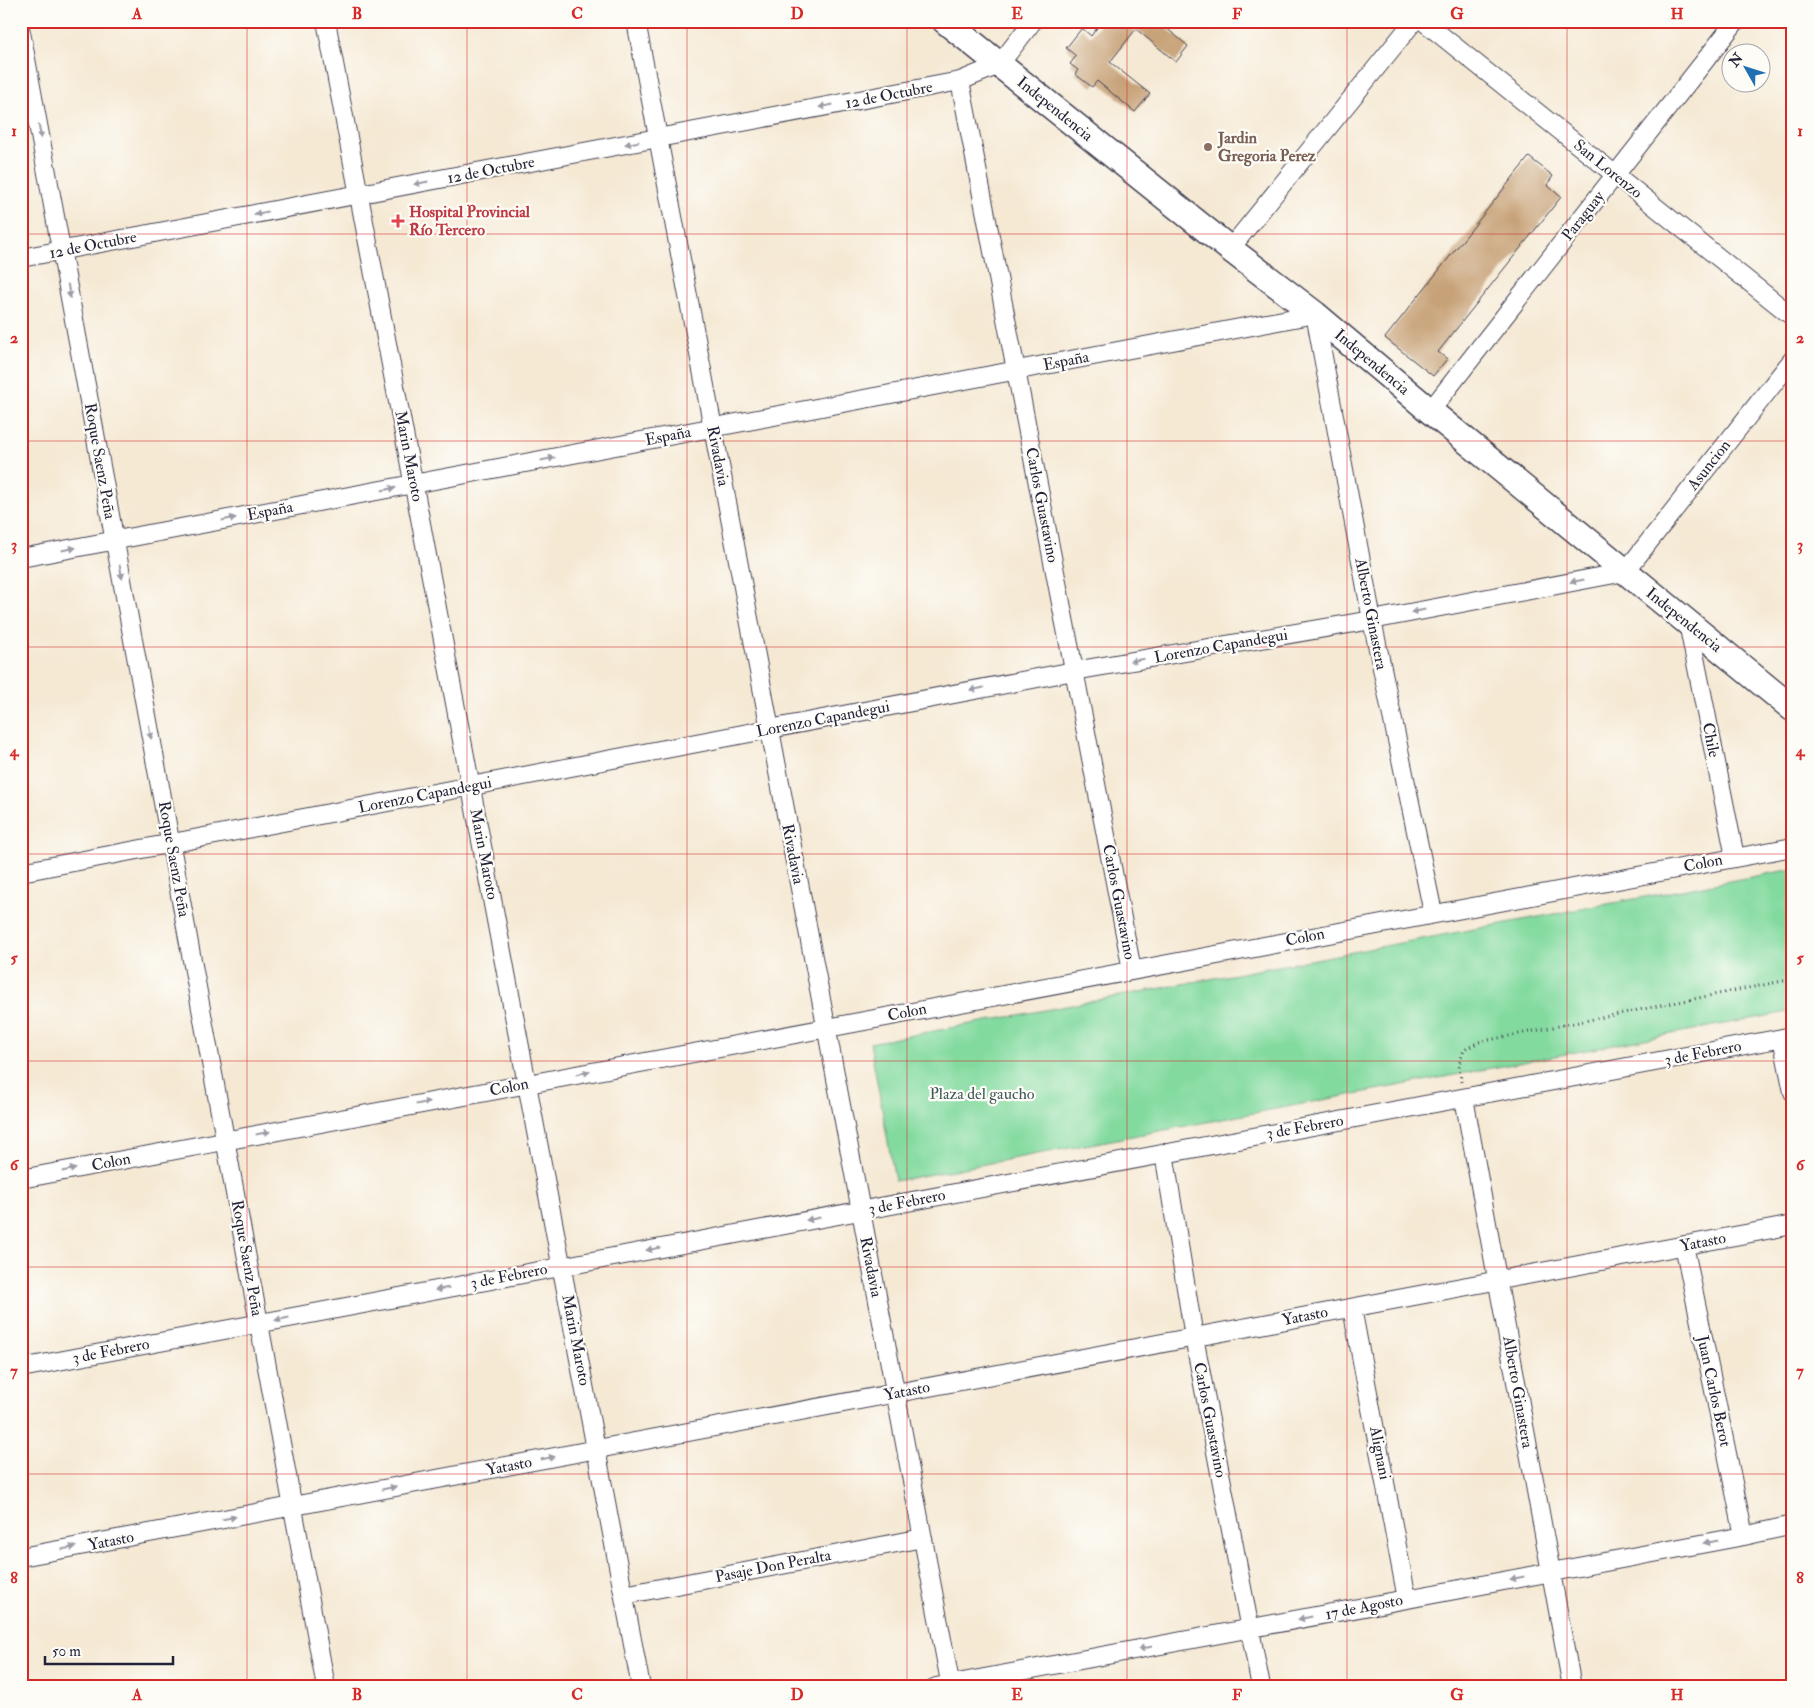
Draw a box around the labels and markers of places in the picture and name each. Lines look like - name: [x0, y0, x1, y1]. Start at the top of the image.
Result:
- place label: Jardin Gregoria Perez: [1217, 128, 1316, 167]
- marker: Jardin Gregoria Perez: [1202, 141, 1214, 153]
- place label: Hospital Provincial Río Tercero: [409, 202, 531, 240]
- marker: Hospital Provincial Río Tercero: [391, 214, 405, 228]

